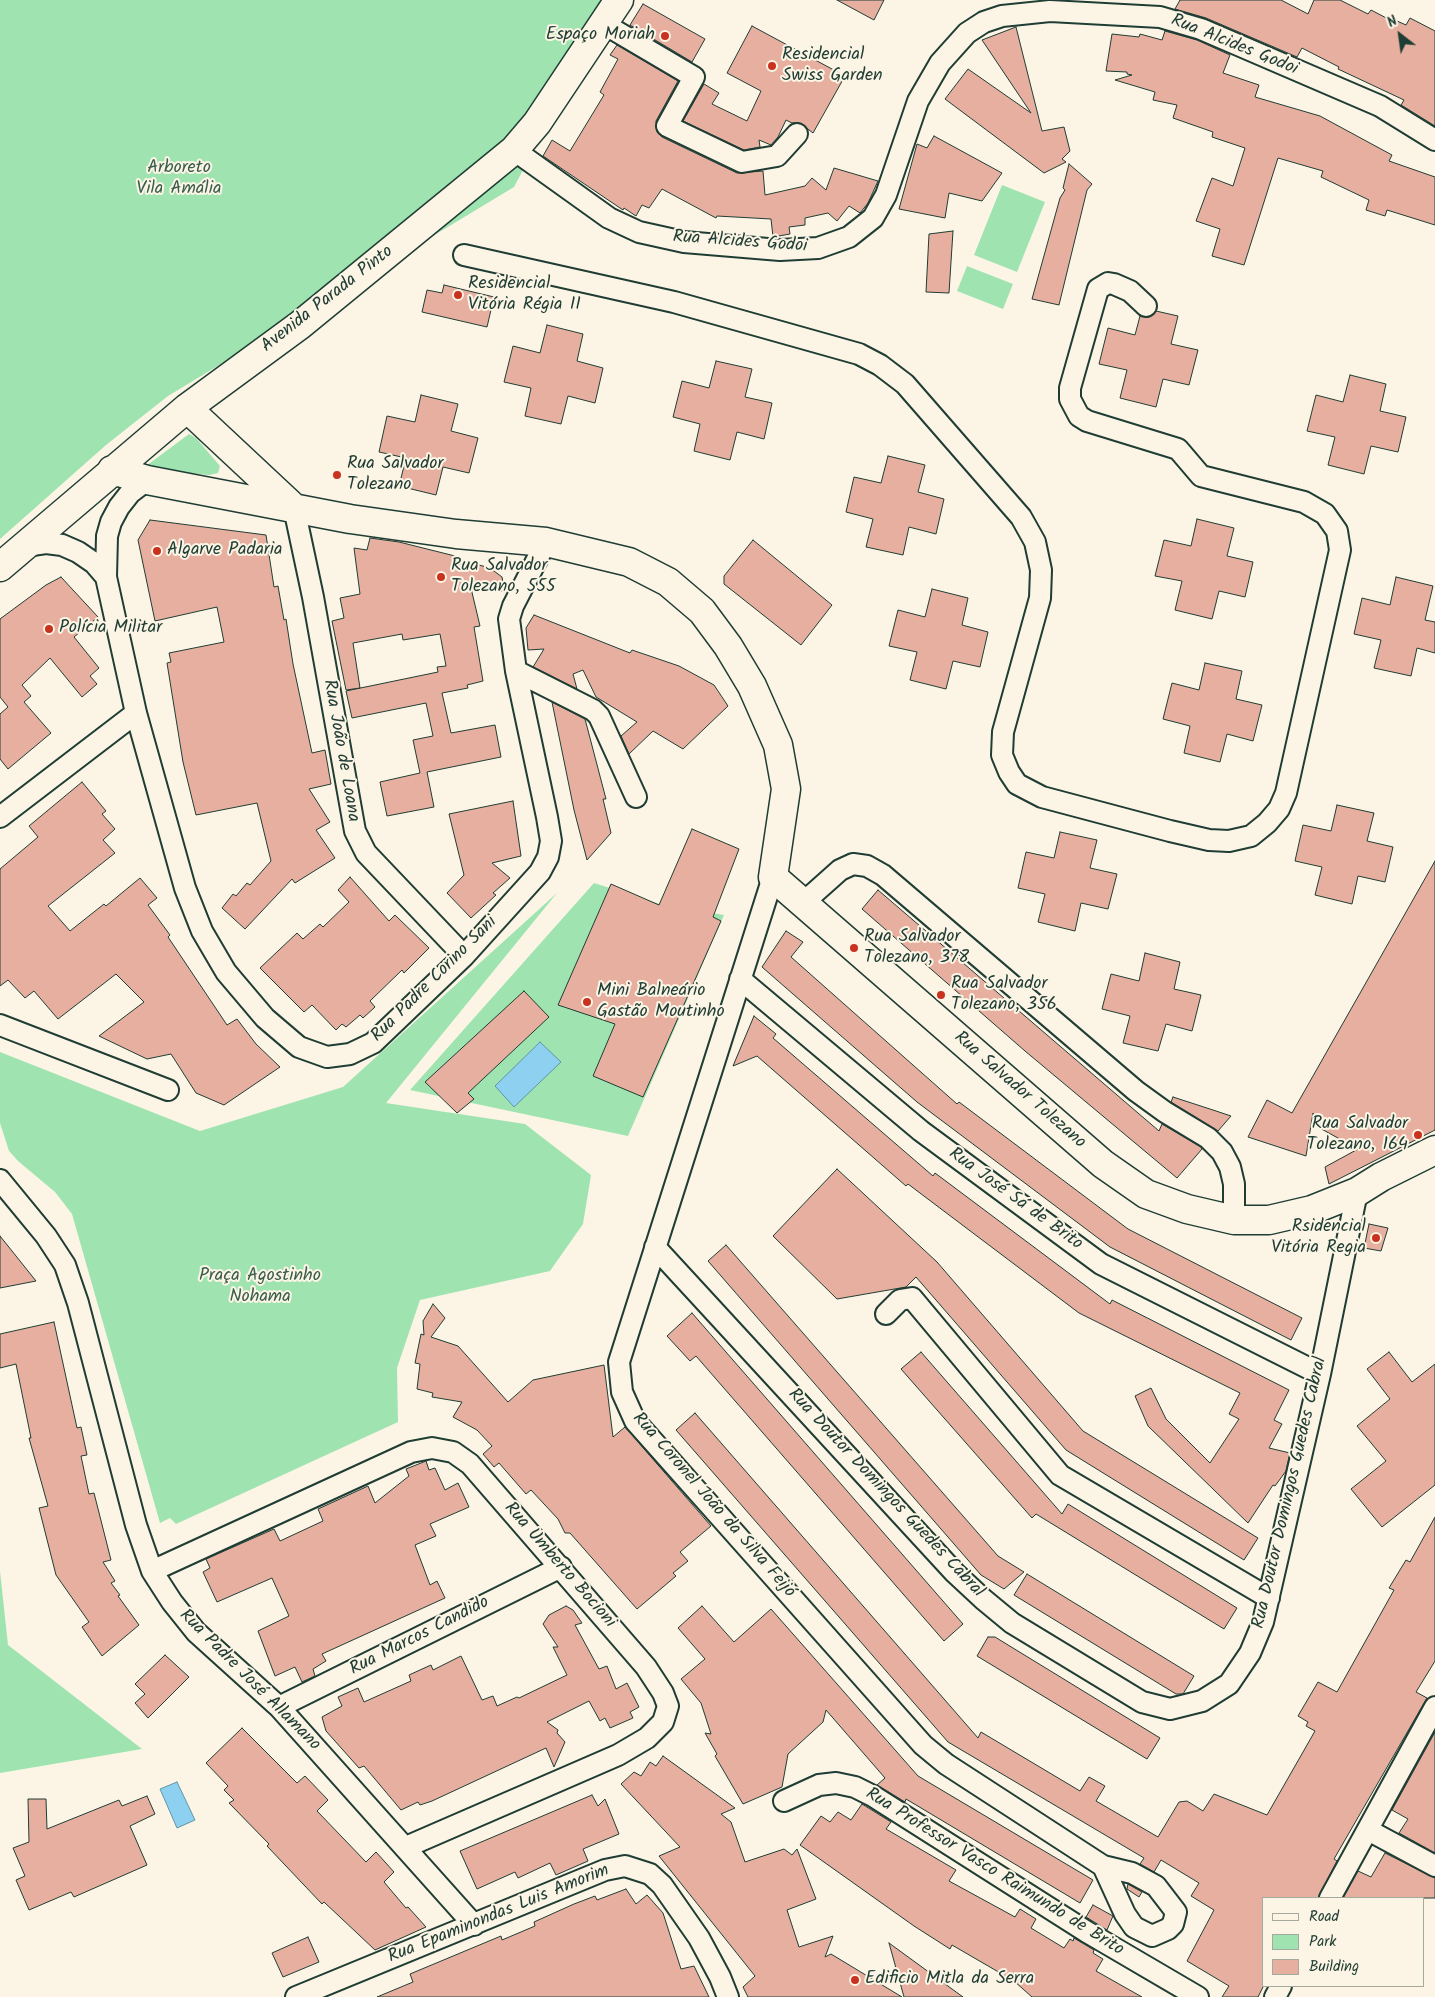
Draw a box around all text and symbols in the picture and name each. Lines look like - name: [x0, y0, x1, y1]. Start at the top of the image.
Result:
- north arrow: [1375, 10, 1425, 60]
- text: N: [1383, 10, 1402, 34]
- street label: Rua Alcides Godoi: [1167, 11, 1301, 81]
- place label: Espaço Moriah: [546, 25, 655, 47]
- marker: Espaço Moriah: [659, 30, 671, 42]
- place label: Residencial Swiss Garden: [782, 45, 883, 88]
- marker: Residencial Swiss Garden: [766, 60, 778, 72]
- park label: Arboreto Vila Amália: [137, 158, 221, 200]
- street label: Rua Alcides Godoi: [672, 228, 808, 258]
- street label: Avenida Parada Pinto: [258, 242, 398, 358]
- place label: Residencial Vitória Régia II: [468, 274, 581, 316]
- marker: Residencial Vitória Régia II: [452, 289, 464, 301]
- place label: Rua Salvador Tolezano: [347, 454, 443, 496]
- marker: Rua Salvador Tolezano: [331, 469, 343, 481]
- place label: Algarve Padaria: [167, 540, 283, 562]
- marker: Algarve Padaria: [151, 545, 163, 557]
- place label: Rua Salvador Tolezano, 555: [451, 556, 556, 598]
- marker: Rua Salvador Tolezano, 555: [435, 571, 447, 583]
- place label: Polícia Militar: [59, 618, 162, 640]
- marker: Polícia Militar: [43, 623, 55, 635]
- street label: Rua João de Loana: [317, 678, 363, 824]
- street label: Rua Padre Corino Sani: [367, 912, 503, 1048]
- place label: Rua Salvador Tolezano, 378: [864, 927, 969, 970]
- marker: Rua Salvador Tolezano, 378: [848, 942, 860, 954]
- place label: Rua Salvador Tolezano, 356: [951, 974, 1057, 1016]
- place label: Mini Balneário Gastão Moutinho: [597, 981, 725, 1024]
- marker: Rua Salvador Tolezano, 356: [935, 989, 947, 1001]
- marker: Mini Balneário Gastão Moutinho: [581, 996, 593, 1008]
- street label: Rua Salvador Tolezano: [949, 1028, 1089, 1154]
- place label: Rua Salvador Tolezano, 164: [1307, 1114, 1408, 1156]
- marker: Rua Salvador Tolezano, 164: [1412, 1129, 1424, 1141]
- street label: Rua José Sá de Brito: [944, 1144, 1086, 1256]
- place label: Rsidencial Vitória Regia: [1271, 1217, 1366, 1260]
- marker: Rsidencial Vitória Regia: [1370, 1232, 1382, 1244]
- park label: Praça Agostinho Nohama: [199, 1266, 321, 1308]
- street label: Rua Doutor Domingos Guedes Cabral: [1249, 1355, 1333, 1631]
- street label: Rua Doutor Domingos Guedes Cabral: [782, 1385, 988, 1603]
- street label: Rua Coronel João da Silva Feijó: [627, 1409, 799, 1603]
- street label: Rua Umberto Bocioni: [498, 1499, 620, 1633]
- street label: Rua Marcos Candido: [347, 1592, 493, 1682]
- street label: Rua Padre José Allamano: [174, 1606, 324, 1756]
- street label: Rua Professor Vasco Raimundo de Brito: [861, 1784, 1127, 1962]
- street label: Rua Epaminondas Luis Amorim: [385, 1861, 613, 1969]
- legend: [1262, 1897, 1425, 1987]
- text: Road: [1309, 1905, 1339, 1929]
- text: Park: [1309, 1930, 1336, 1954]
- text: Building: [1309, 1955, 1359, 1979]
- place label: Edificio Mitla da Serra: [865, 1969, 1034, 1991]
- marker: Edificio Mitla da Serra: [849, 1974, 861, 1986]

